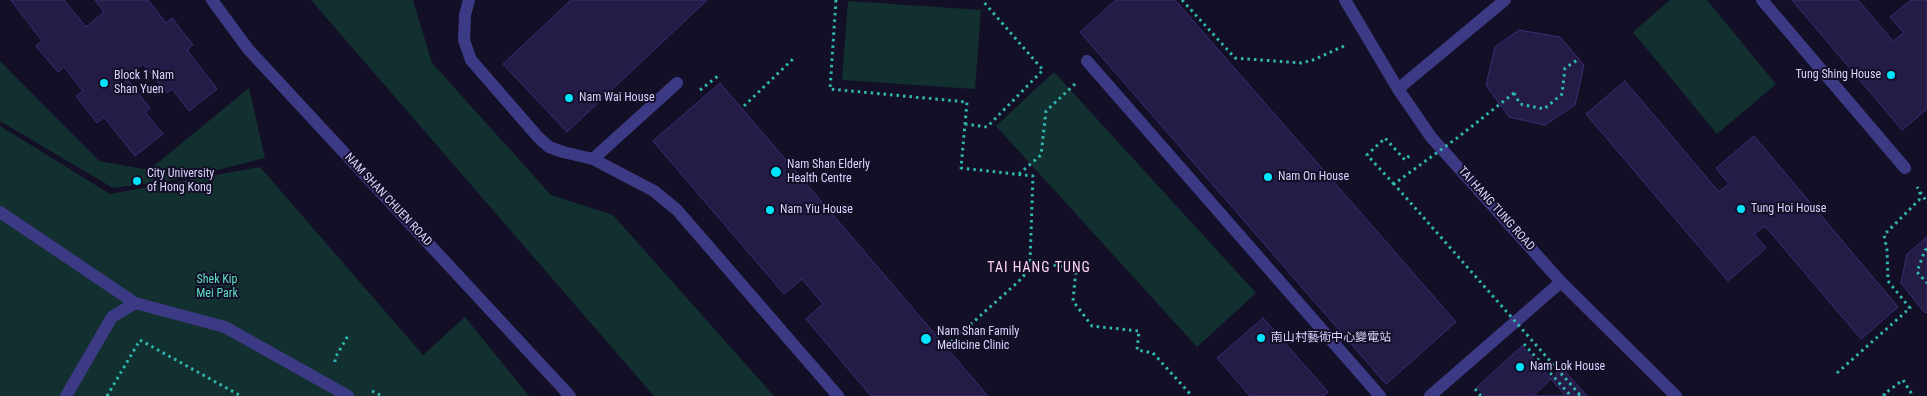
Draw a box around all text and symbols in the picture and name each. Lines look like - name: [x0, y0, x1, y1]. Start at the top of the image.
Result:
- place label: Tung Shing House: [1795, 68, 1881, 82]
- place label: Block 1 Nam Shan Yuen: [114, 69, 174, 97]
- marker: Tung Shing House: [1885, 69, 1897, 81]
- marker: Block 1 Nam Shan Yuen: [98, 77, 110, 89]
- place label: Nam Wai House: [579, 91, 655, 105]
- marker: Nam Wai House: [563, 92, 575, 104]
- street label: NAM SHAN CHUEN ROAD: [341, 151, 435, 249]
- place label: Nam Shan Elderly Health Centre: [787, 158, 870, 186]
- street label: TAI HANG TUNG ROAD: [1455, 164, 1537, 254]
- marker: Nam Shan Elderly Health Centre: [769, 165, 783, 179]
- place label: City University of Hong Kong: [147, 167, 214, 195]
- place label: Nam On House: [1278, 170, 1349, 184]
- marker: Nam On House: [1262, 171, 1274, 183]
- marker: City University of Hong Kong: [131, 175, 143, 187]
- place label: Tung Hoi House: [1751, 202, 1826, 216]
- place label: Nam Yiu House: [780, 203, 853, 217]
- marker: Tung Hoi House: [1735, 203, 1747, 215]
- marker: Nam Yiu House: [764, 204, 776, 216]
- district label: TAI HANG TUNG: [986, 260, 1092, 276]
- park label: Shek Kip Mei Park: [196, 273, 238, 301]
- place label: Nam Shan Family Medicine Clinic: [937, 325, 1019, 353]
- place label: 南山村藝術中心變電站: [1271, 331, 1391, 345]
- marker: Nam Shan Family Medicine Clinic: [919, 332, 933, 346]
- marker: 南山村藝術中心變電站: [1255, 332, 1267, 344]
- place label: Nam Lok House: [1530, 360, 1605, 374]
- marker: Nam Lok House: [1514, 361, 1526, 373]

